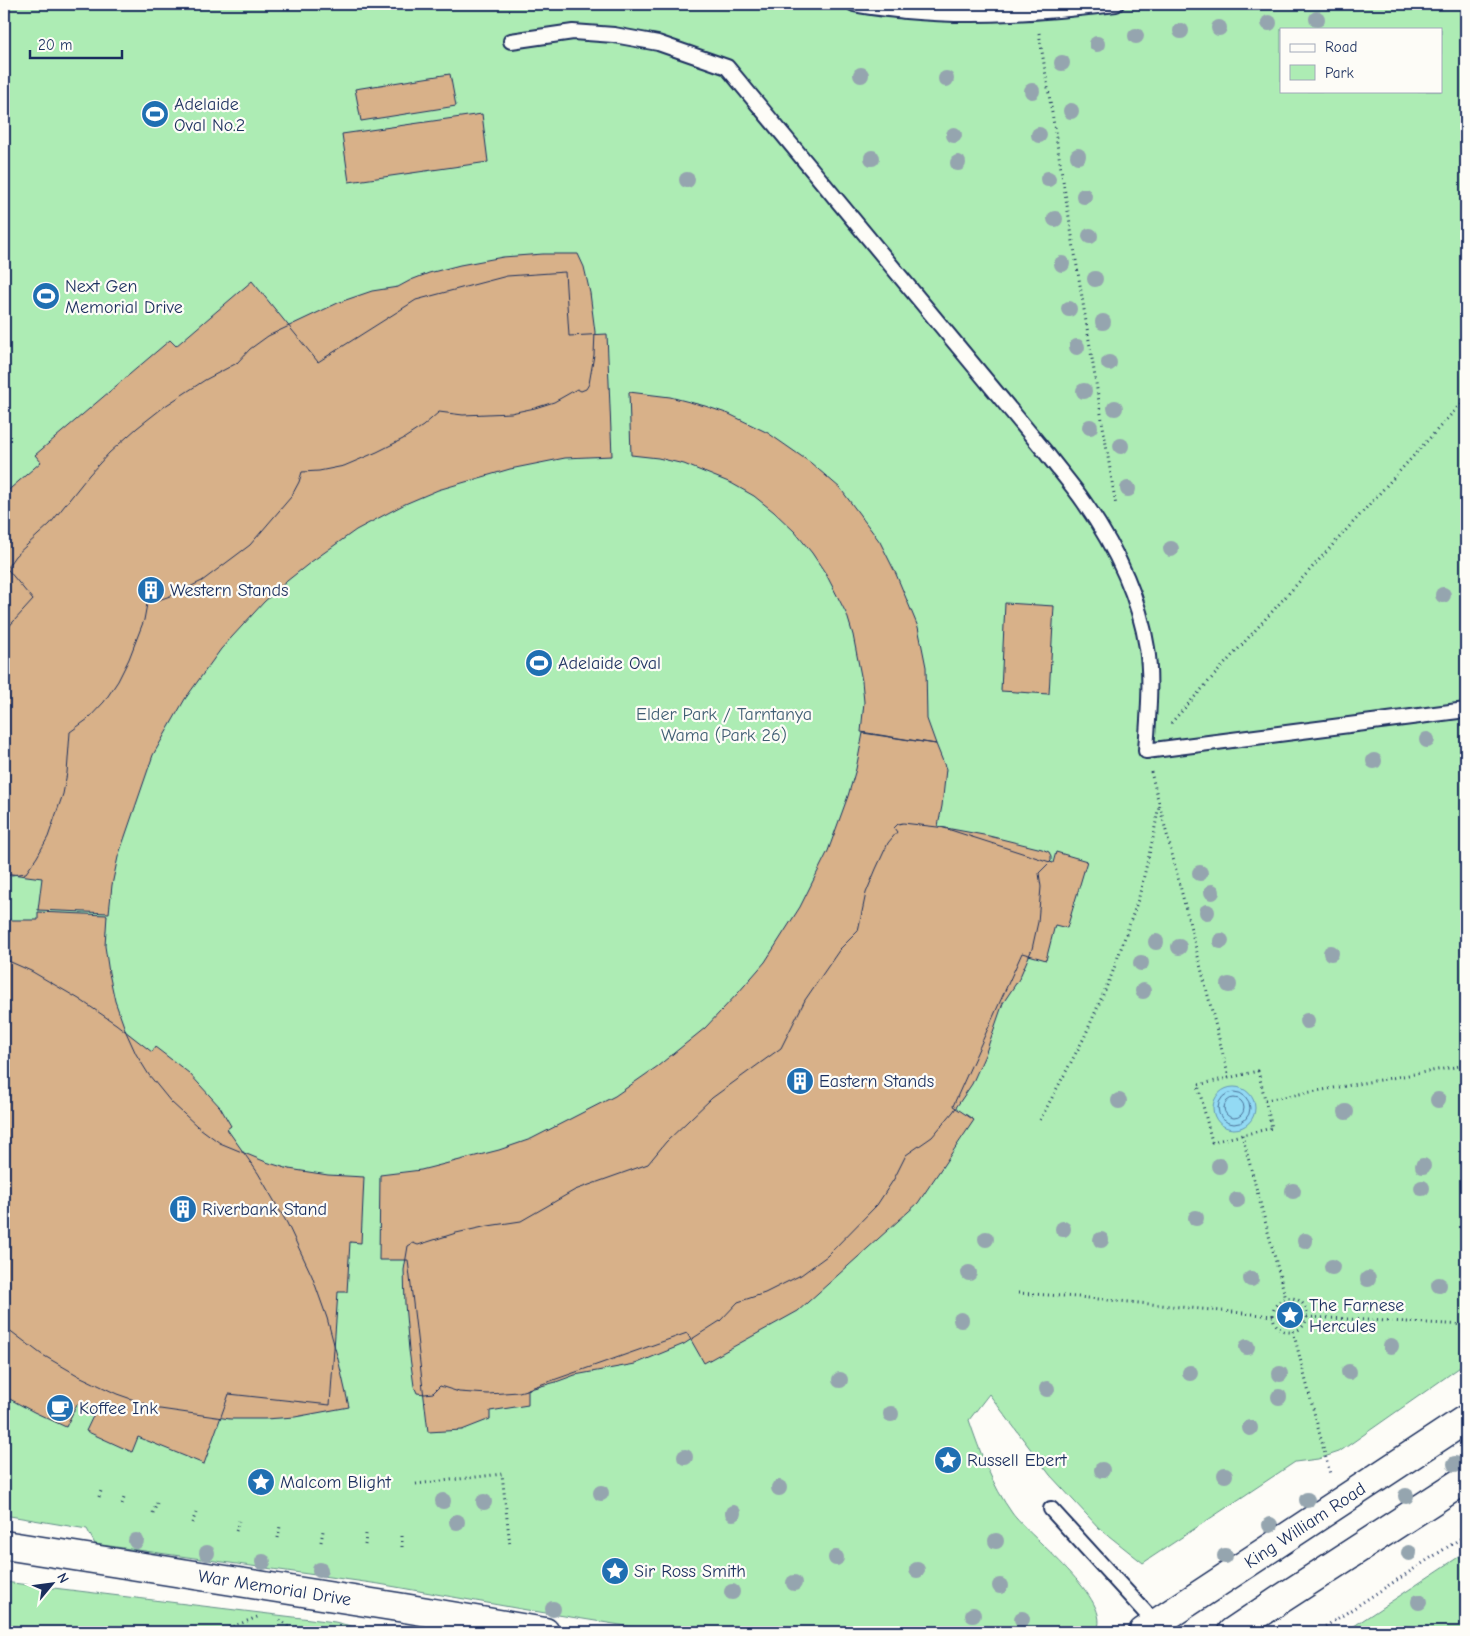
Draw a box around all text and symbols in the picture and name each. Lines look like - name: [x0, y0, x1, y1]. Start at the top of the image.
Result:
- scale bar: [30, 28, 122, 60]
- legend: [1280, 28, 1442, 92]
- text: 20 m: [38, 36, 72, 54]
- text: Road: [1325, 38, 1357, 56]
- text: Park: [1325, 64, 1354, 82]
- place label: Adelaide Oval No.2: [174, 94, 245, 136]
- sports icon: Adelaide Oval No.2: [140, 99, 170, 129]
- place label: Next Gen Memorial Drive: [65, 276, 183, 318]
- sports icon: Next Gen Memorial Drive: [31, 281, 61, 311]
- building icon: Western Stands: [136, 575, 166, 605]
- place label: Western Stands: [170, 580, 288, 601]
- sports icon: Adelaide Oval: [524, 648, 554, 678]
- place label: Adelaide Oval: [558, 653, 661, 674]
- park label: Elder Park / Tarntanya Wama (Park 26): [636, 704, 812, 746]
- building icon: Eastern Stands: [785, 1066, 815, 1096]
- place label: Eastern Stands: [819, 1071, 934, 1092]
- building icon: Riverbank Stand: [168, 1194, 198, 1224]
- place label: Riverbank Stand: [202, 1199, 327, 1220]
- place label: The Farnese Hercules: [1309, 1295, 1404, 1337]
- place icon: The Farnese Hercules: [1275, 1300, 1305, 1330]
- cafe icon: Koffee Ink: [45, 1393, 75, 1423]
- place label: Koffee Ink: [79, 1398, 158, 1419]
- place icon: Russell Ebert: [933, 1445, 963, 1475]
- place label: Russell Ebert: [967, 1450, 1067, 1471]
- place icon: Malcom Blight: [246, 1467, 276, 1497]
- place label: Malcom Blight: [280, 1472, 392, 1493]
- street label: King William Road: [1241, 1478, 1369, 1573]
- place icon: Sir Ross Smith: [600, 1556, 630, 1586]
- north arrow: [28, 1558, 78, 1608]
- place label: Sir Ross Smith: [634, 1561, 746, 1582]
- street label: War Memorial Drive: [197, 1565, 353, 1610]
- text: N: [53, 1570, 73, 1586]

